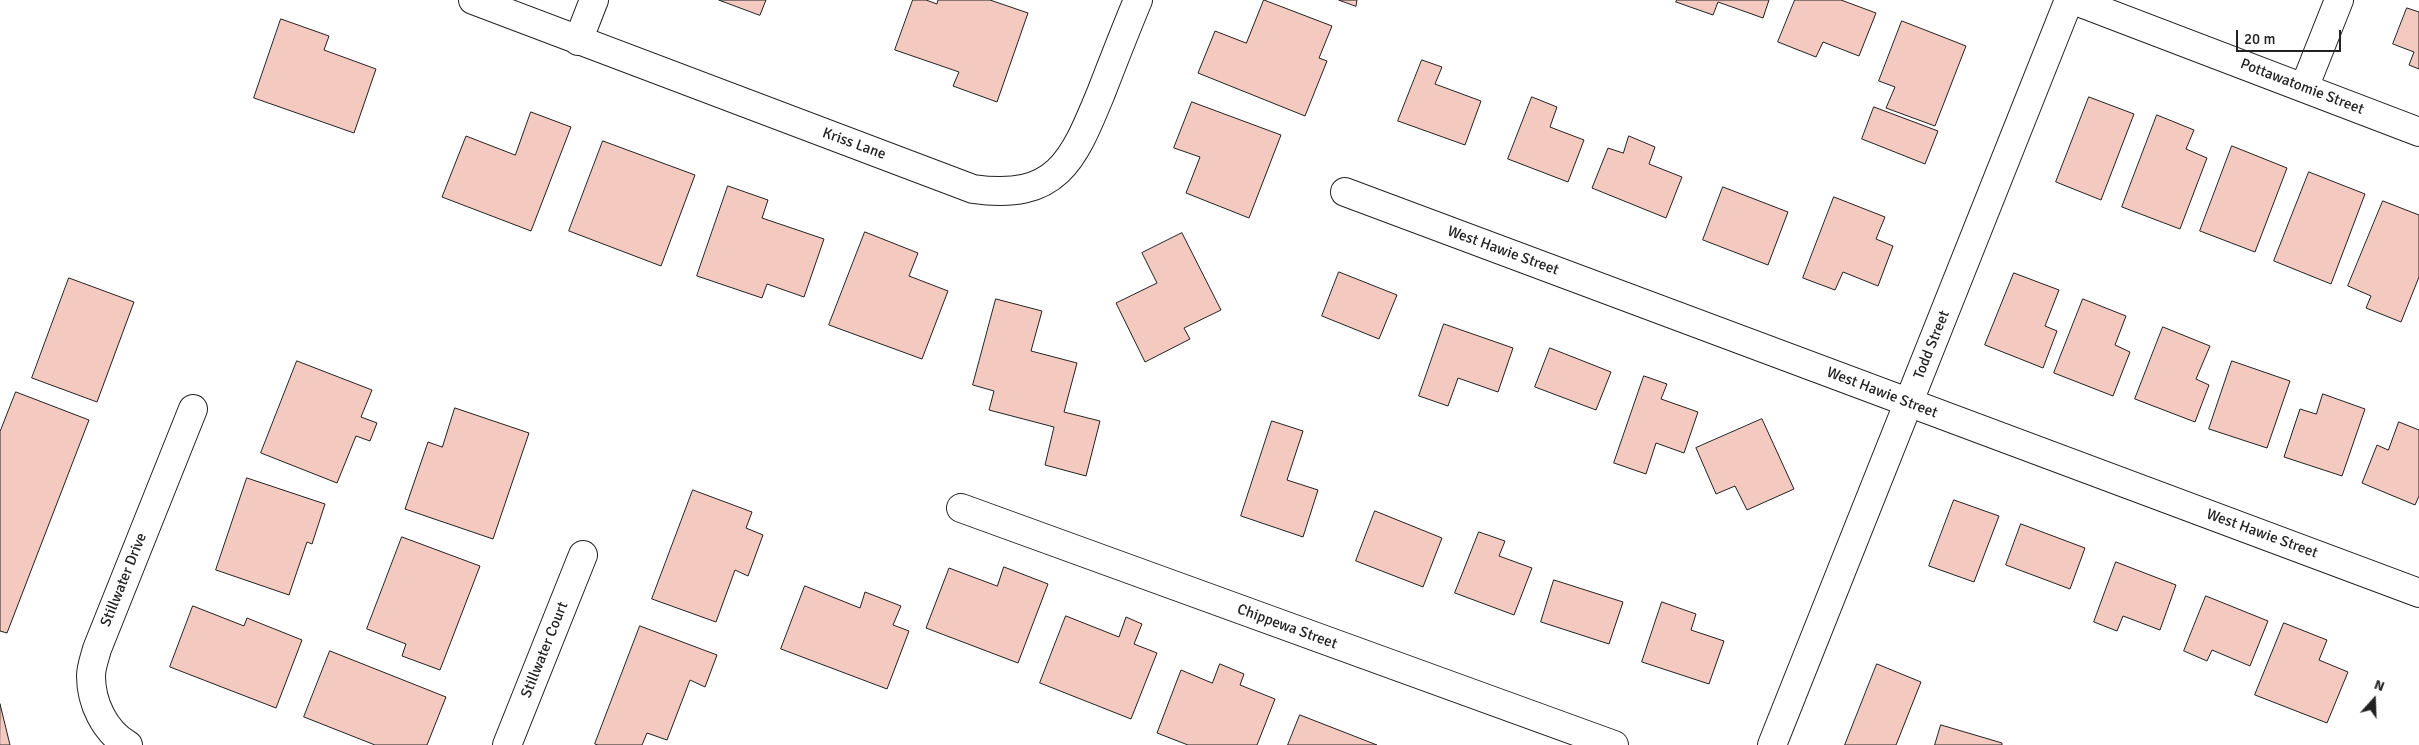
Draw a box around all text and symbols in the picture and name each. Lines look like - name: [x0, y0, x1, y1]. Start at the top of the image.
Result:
- scale bar: [2239, 20, 2344, 52]
- text: 20 m: [2244, 30, 2275, 48]
- street label: Pottawatomie Street: [2238, 55, 2366, 119]
- street label: Kriss Lane: [820, 124, 888, 164]
- street label: West Hawie Street: [1445, 222, 1561, 280]
- street label: Todd Street: [1910, 308, 1954, 382]
- street label: West Hawie Street: [1824, 364, 1940, 422]
- street label: West Hawie Street: [2204, 505, 2320, 563]
- street label: Stillwater Drive: [97, 531, 151, 629]
- street label: Stillwater Court: [518, 599, 572, 701]
- street label: Chippewa Street: [1235, 601, 1339, 653]
- north arrow: [2349, 675, 2399, 725]
- text: N: [2372, 676, 2387, 695]

